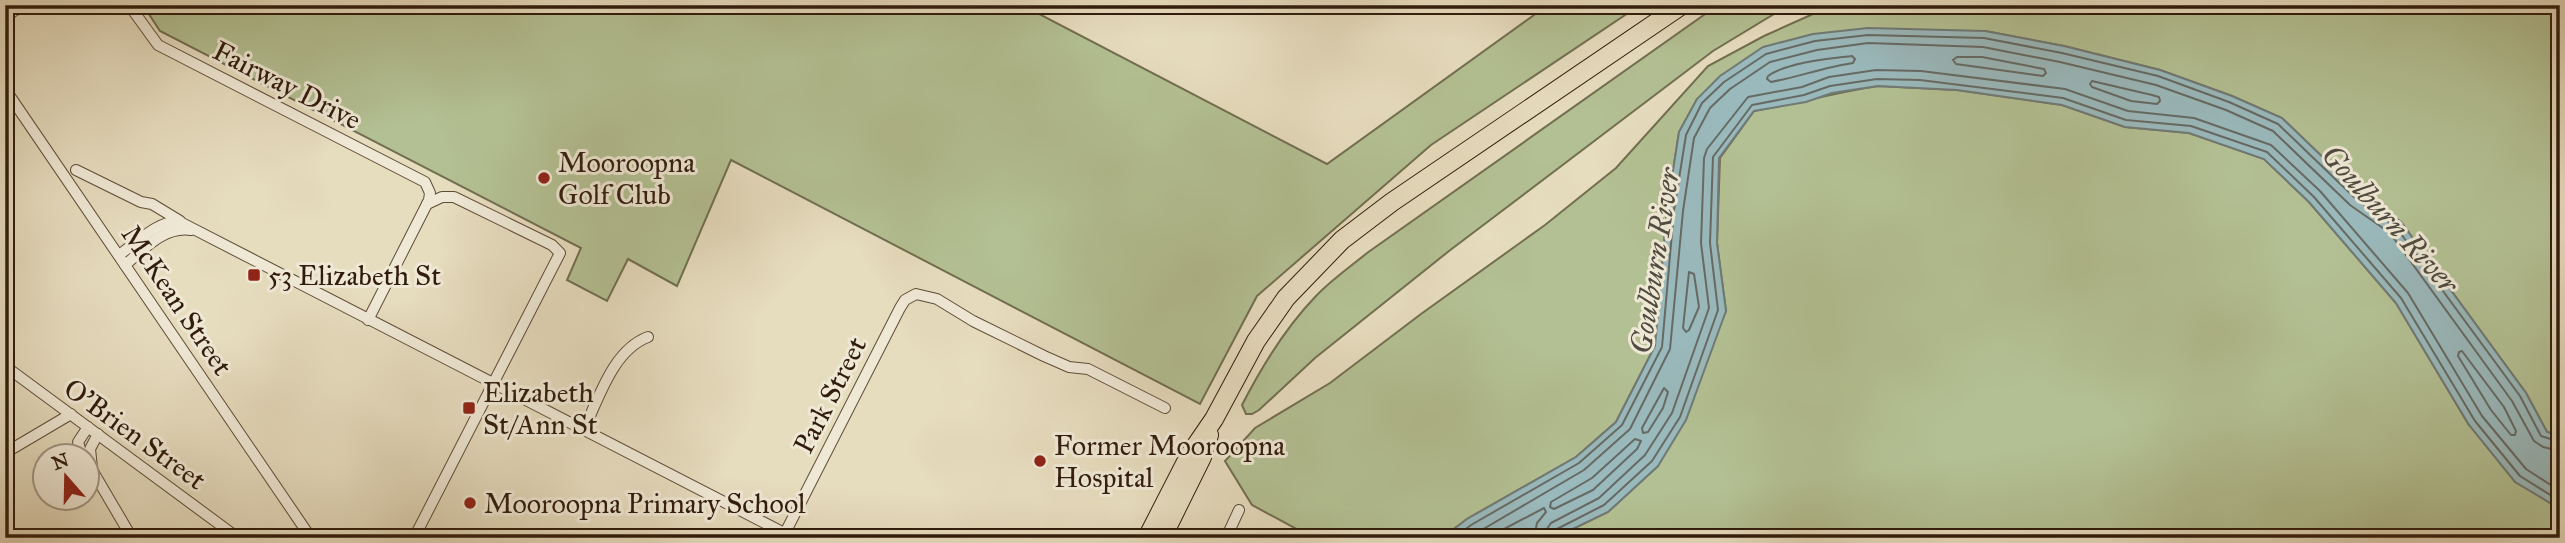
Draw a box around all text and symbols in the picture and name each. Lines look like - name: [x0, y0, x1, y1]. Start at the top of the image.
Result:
- street label: Fairway Drive: [207, 33, 367, 137]
- water label: Goulburn River: [2314, 137, 2467, 302]
- place label: Mooroopna Golf Club: [558, 145, 695, 212]
- water label: Goulburn River: [1623, 164, 1688, 356]
- marker: Mooroopna Golf Club: [536, 170, 552, 186]
- street label: McKean Street: [114, 218, 240, 382]
- place label: 53 Elizabeth St: [268, 258, 441, 293]
- marker: 53 Elizabeth St: [246, 267, 262, 283]
- street label: Park Street: [786, 331, 874, 459]
- street label: O'Brien Street: [57, 371, 213, 497]
- place label: Elizabeth St/Ann St: [483, 375, 598, 442]
- marker: Elizabeth St/Ann St: [461, 400, 477, 416]
- place label: Former Mooroopna Hospital: [1054, 428, 1285, 495]
- north arrow: [32, 442, 102, 512]
- text: N: [49, 448, 72, 475]
- marker: Former Mooroopna Hospital: [1032, 453, 1048, 469]
- place label: Mooroopna Primary School: [484, 486, 806, 521]
- marker: Mooroopna Primary School: [462, 495, 478, 511]

